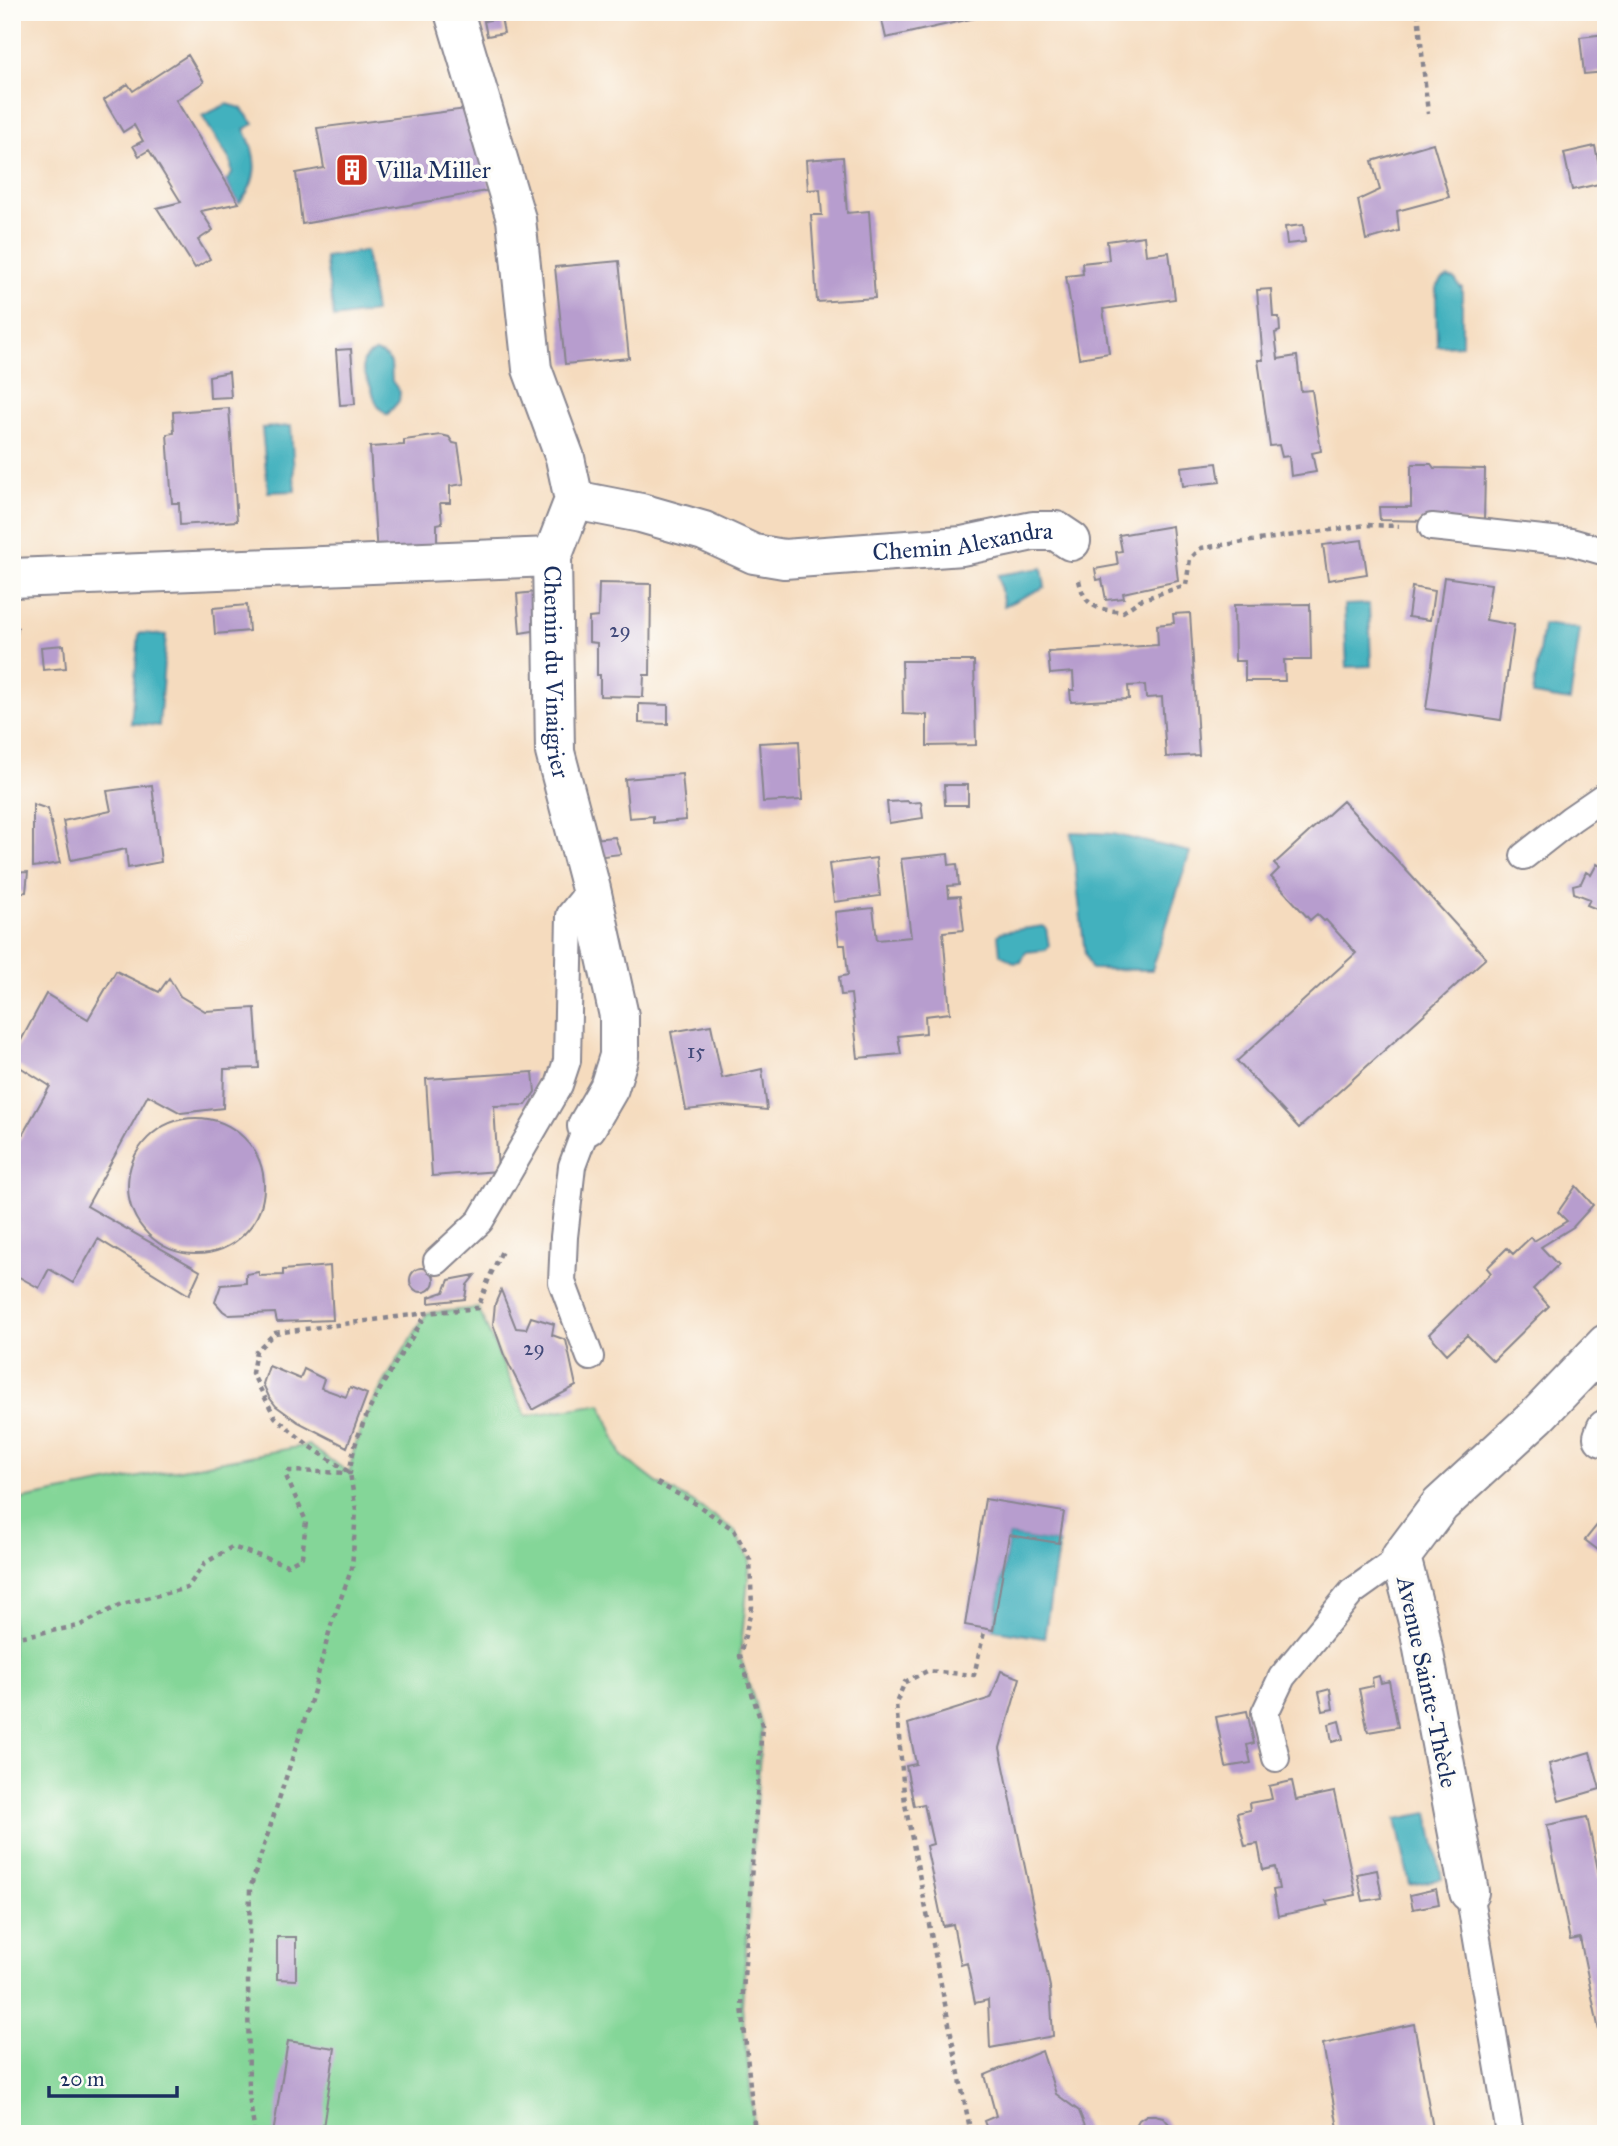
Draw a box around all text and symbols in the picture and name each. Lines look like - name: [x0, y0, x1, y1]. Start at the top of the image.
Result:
- building icon: Villa Miller: [333, 151, 371, 189]
- place label: Villa Miller: [375, 155, 491, 185]
- street label: Chemin Alexandra: [871, 516, 1054, 567]
- street label: Chemin du Vinaigrier: [537, 565, 576, 782]
- house number: 29: [609, 617, 631, 643]
- house number: 15: [687, 1038, 705, 1064]
- house number: 29: [523, 1335, 545, 1361]
- street label: Avenue Sainte-Thècle: [1390, 1573, 1464, 1790]
- scale bar: [49, 2055, 177, 2099]
- text: 20 m: [60, 2066, 105, 2092]

